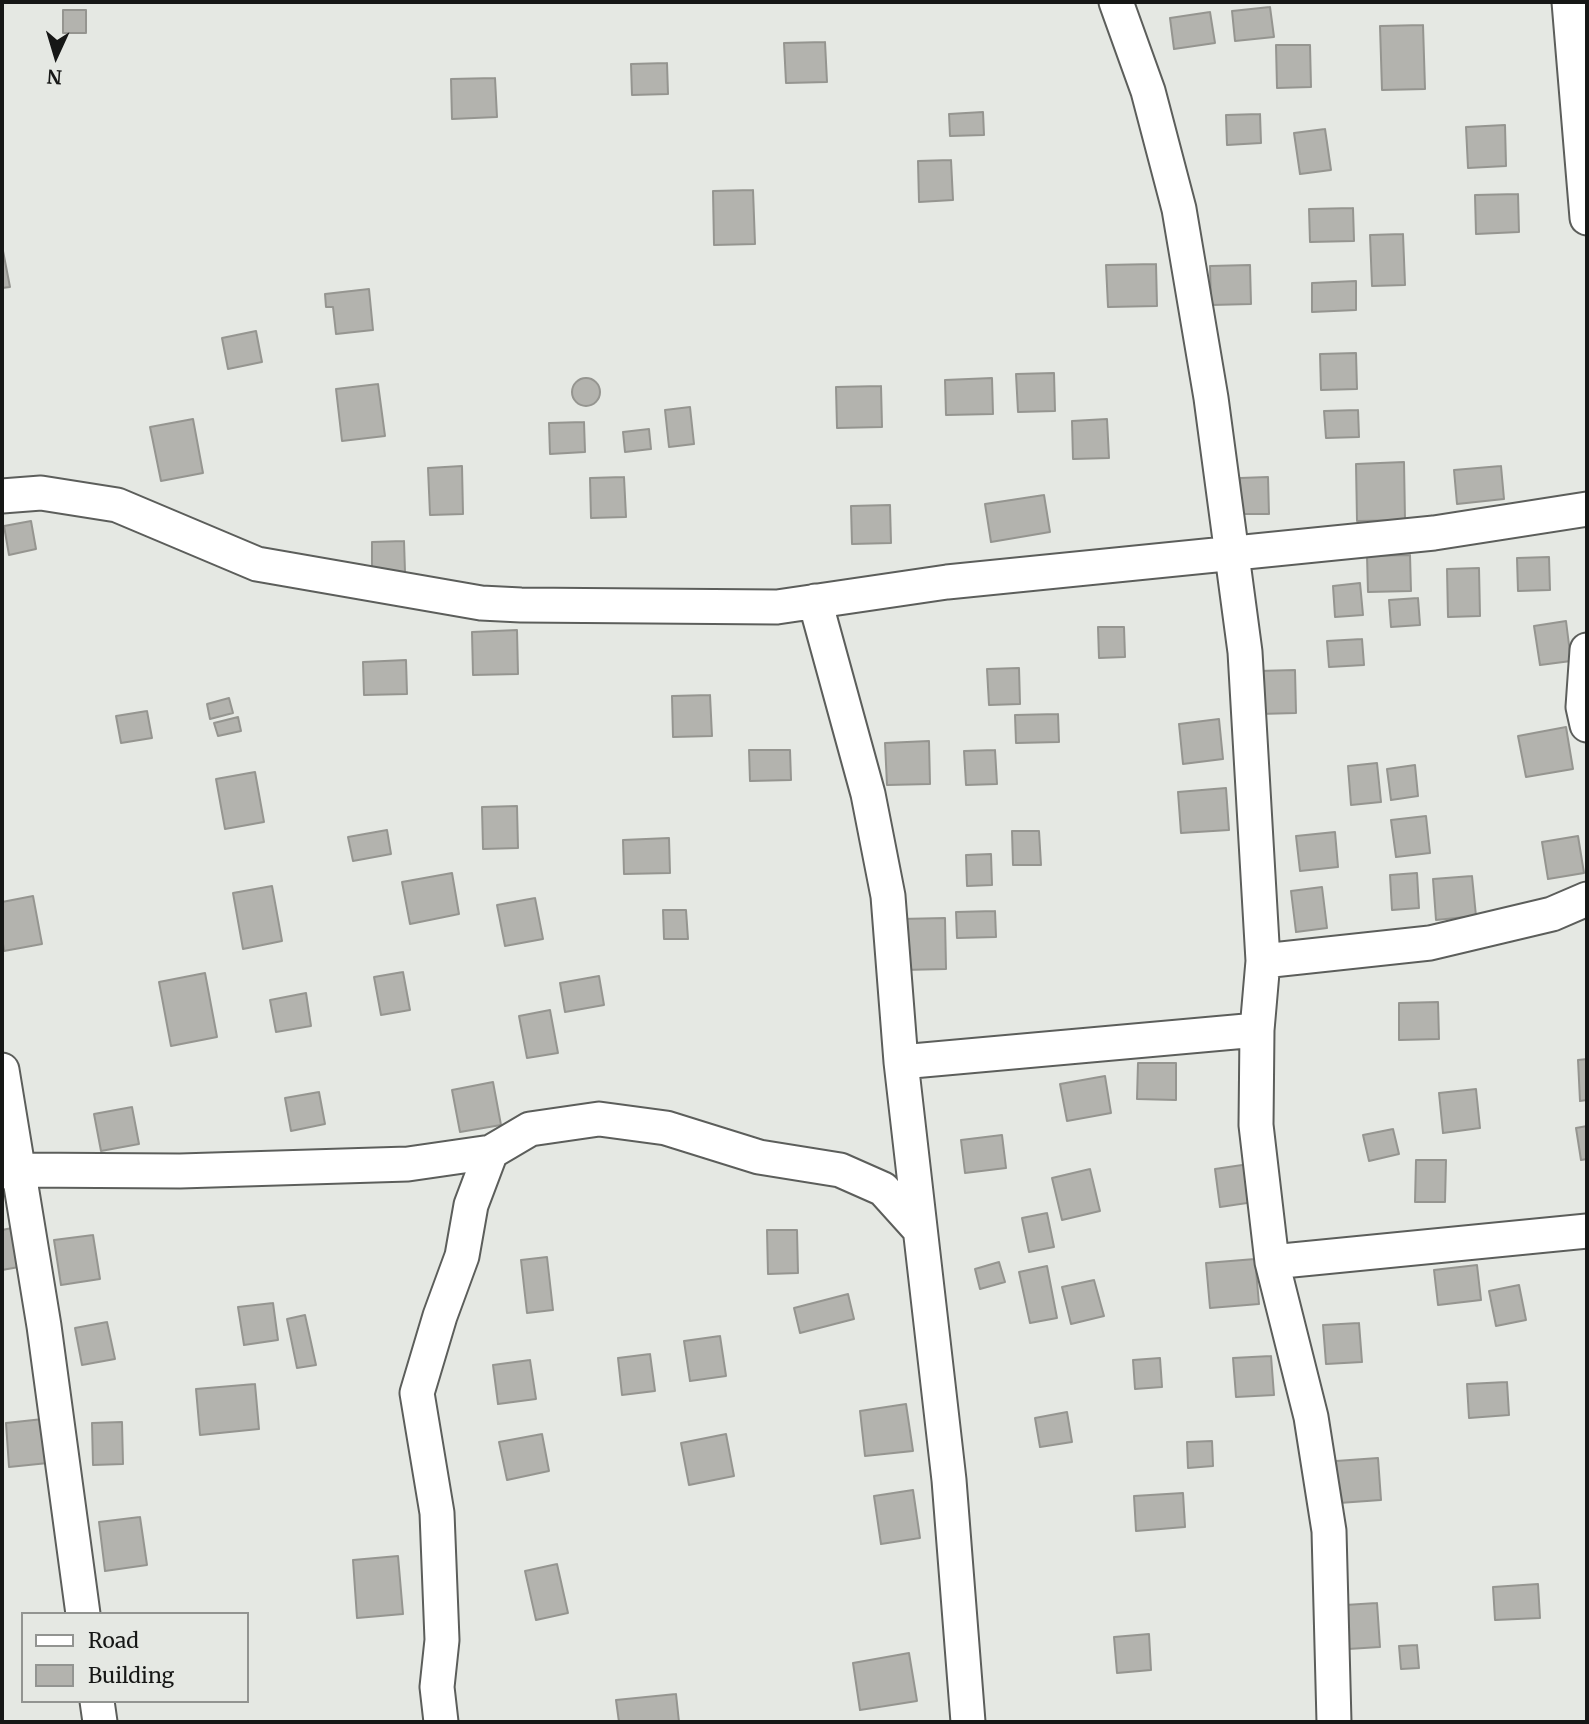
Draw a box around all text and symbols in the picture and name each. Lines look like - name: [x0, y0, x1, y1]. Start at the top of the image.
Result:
- north arrow: [21, 21, 91, 91]
- text: N: [46, 64, 63, 89]
- legend: [21, 1612, 248, 1703]
- text: Road: [88, 1627, 139, 1654]
- text: Building: [88, 1662, 174, 1689]

